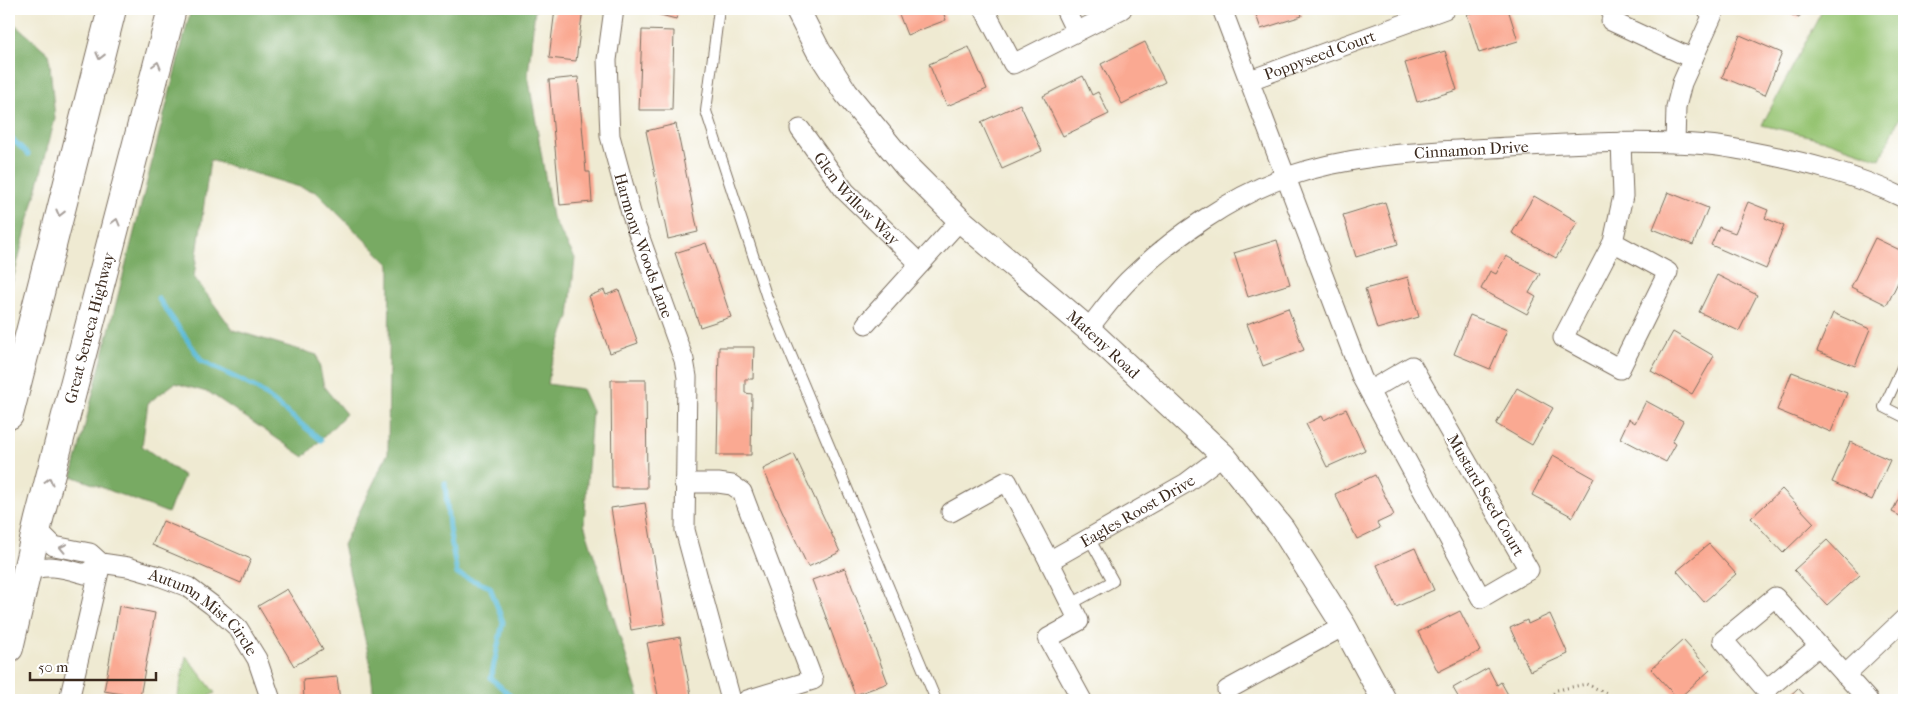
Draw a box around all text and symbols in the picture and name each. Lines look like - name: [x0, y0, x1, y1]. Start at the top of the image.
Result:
- street label: Poppyseed Court: [1261, 26, 1378, 84]
- one-way arrow: [95, 51, 106, 60]
- one-way arrow: [151, 61, 162, 69]
- street label: Cinnamon Drive: [1413, 136, 1529, 162]
- street label: Glen Willow Way: [810, 148, 904, 249]
- street label: Harmony Woods Lane: [611, 171, 678, 320]
- one-way arrow: [55, 209, 66, 218]
- one-way arrow: [110, 218, 121, 227]
- street label: Great Seneca Highway: [60, 250, 118, 406]
- street label: Mateny Road: [1063, 306, 1144, 382]
- street label: Mustard Seed Court: [1443, 431, 1529, 560]
- street label: Eagles Roost Drive: [1077, 470, 1199, 551]
- one-way arrow: [43, 477, 54, 486]
- one-way arrow: [59, 543, 68, 553]
- street label: Autumn Mist Circle: [146, 564, 262, 659]
- scale bar: [30, 649, 156, 681]
- text: 50 m: [38, 658, 69, 676]

